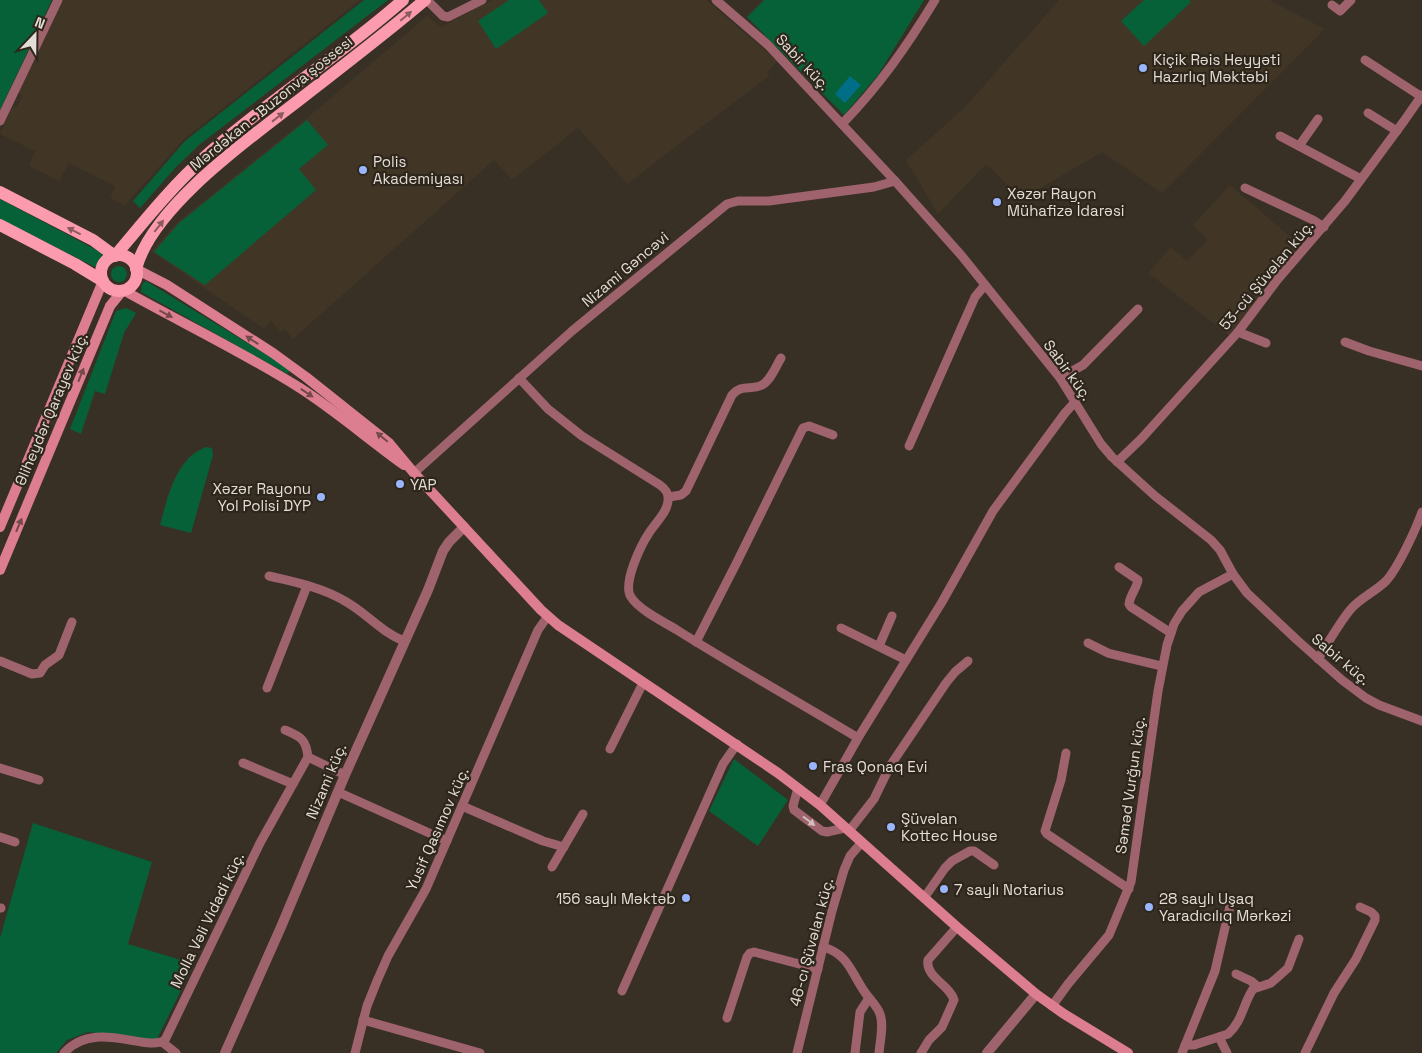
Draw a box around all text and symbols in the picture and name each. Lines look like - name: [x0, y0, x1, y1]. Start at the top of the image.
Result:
- north arrow: [10, 10, 60, 60]
- one-way arrow: [399, 11, 412, 22]
- text: N: [32, 13, 48, 33]
- street label: Sabir küç.: [772, 30, 834, 94]
- street label: Mərdəkan - Buzonva şossesi: [186, 31, 356, 175]
- place label: Kiçik Rəis Heyyəti Hazırlıq Məktəbi: [1153, 50, 1280, 86]
- marker: Kiçik Rəis Heyyəti Hazırlıq Məktəbi: [1137, 62, 1149, 74]
- one-way arrow: [271, 111, 284, 122]
- place label: Polis Akademiyası: [373, 152, 463, 188]
- marker: Polis Akademiyası: [357, 164, 369, 176]
- place label: Xəzər Rayon Mühafizə İdarəsi: [1007, 184, 1125, 220]
- marker: Xəzər Rayon Mühafizə İdarəsi: [991, 196, 1003, 208]
- street label: 53-cü Şüvəlan küç.: [1215, 216, 1317, 334]
- one-way arrow: [153, 220, 164, 233]
- one-way arrow: [66, 227, 81, 235]
- street label: Nizami Gəncəvi: [578, 227, 672, 311]
- one-way arrow: [159, 309, 173, 318]
- street label: Əliheydər Qarayev küç.: [10, 330, 92, 488]
- one-way arrow: [245, 335, 259, 344]
- street label: Sabir küç.: [1040, 336, 1096, 404]
- one-way arrow: [77, 367, 85, 382]
- one-way arrow: [301, 388, 314, 398]
- one-way arrow: [376, 431, 388, 443]
- place label: YAP: [410, 475, 436, 494]
- marker: YAP: [394, 478, 406, 490]
- place label: Xəzər Rayonu Yol Polisi DYP: [213, 479, 311, 515]
- marker: Xəzər Rayonu Yol Polisi DYP: [315, 491, 327, 503]
- one-way arrow: [15, 518, 23, 532]
- street label: Sabir küç.: [1308, 629, 1374, 689]
- street label: Səməd Vurğun küç.: [1111, 715, 1149, 855]
- street label: Nizami küç.: [302, 740, 350, 822]
- place label: Fras Qonaq Evi: [823, 757, 927, 776]
- marker: Fras Qonaq Evi: [807, 760, 819, 772]
- street label: Yusif Qasımov küç.: [401, 764, 473, 894]
- place label: Şüvəlan Kottec House: [901, 809, 998, 845]
- one-way arrow: [802, 816, 815, 826]
- marker: Şüvəlan Kottec House: [885, 821, 897, 833]
- street label: Molla Vəli Vidadi küç.: [166, 849, 248, 991]
- street label: 46-cı Şüvəlan küç.: [785, 876, 837, 1008]
- place label: 7 saylı Notarius: [954, 880, 1064, 899]
- marker: 7 saylı Notarius: [938, 883, 950, 895]
- place label: 156 saylı Məktəb: [556, 889, 676, 908]
- place label: 28 saylı Uşaq Yaradıcılıq Mərkəzi: [1159, 889, 1292, 925]
- marker: 156 saylı Məktəb: [680, 892, 692, 904]
- marker: 28 saylı Uşaq Yaradıcılıq Mərkəzi: [1143, 901, 1155, 913]

